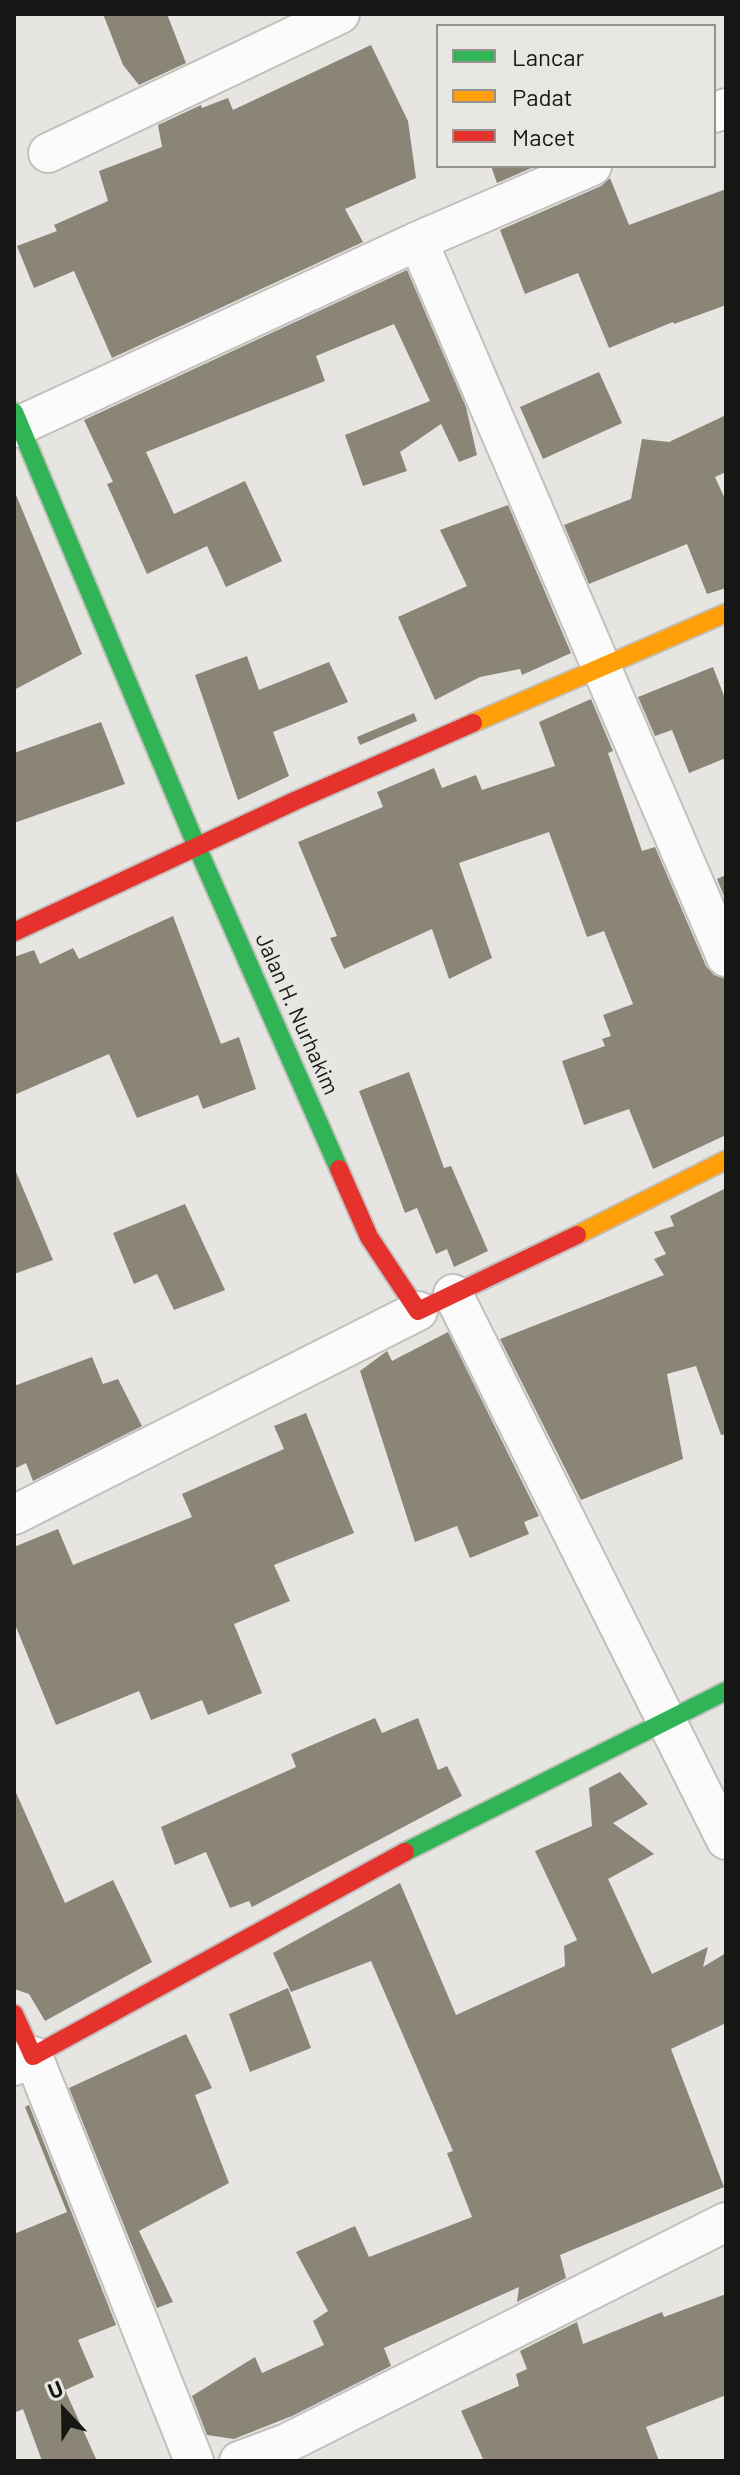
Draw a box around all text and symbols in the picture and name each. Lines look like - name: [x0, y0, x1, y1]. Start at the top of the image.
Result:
- legend: [436, 24, 716, 168]
- text: Lancar: [512, 42, 584, 71]
- text: Padat: [512, 82, 572, 111]
- text: Macet: [512, 122, 575, 151]
- street label: Jalan H. Nurhakim: [250, 929, 344, 1099]
- north arrow: [24, 2371, 104, 2451]
- text: U: [44, 2374, 66, 2403]

